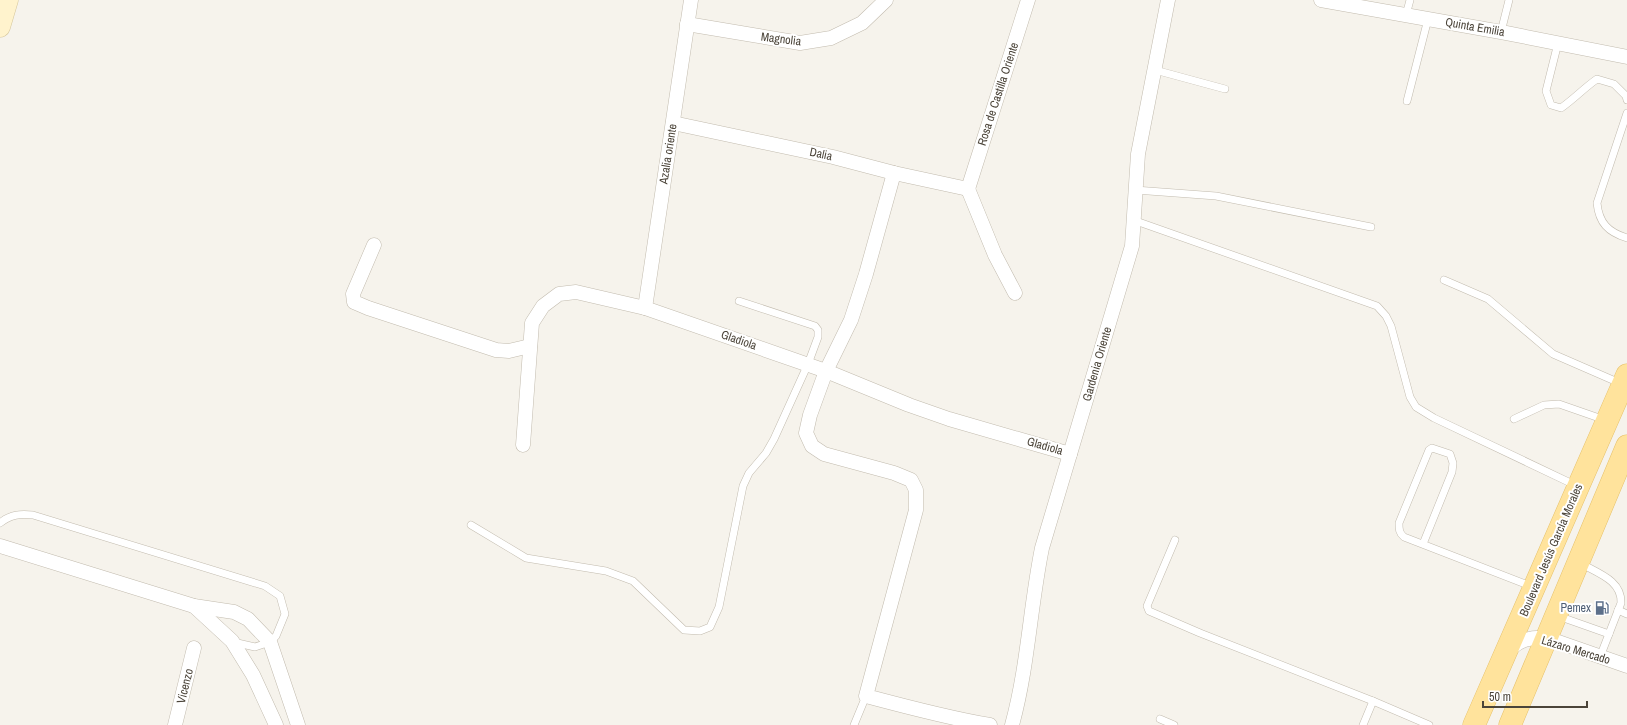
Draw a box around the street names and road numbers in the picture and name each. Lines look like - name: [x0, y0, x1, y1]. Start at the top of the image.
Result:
- street label: Quinta Emilia: [1444, 14, 1507, 40]
- street label: Magnolia: [760, 29, 803, 49]
- street label: Rosa de Castilla Oriente: [974, 40, 1022, 148]
- street label: Azalia oriente: [655, 123, 681, 186]
- street label: Dalia: [808, 144, 834, 164]
- street label: Gardenia Oriente: [1079, 325, 1115, 403]
- street label: Gladiola: [719, 326, 759, 354]
- street label: Gladiola: [1025, 433, 1065, 459]
- street label: Boulevard Jesús García Morales: [1516, 481, 1586, 619]
- street label: Lázaro Mercado: [1540, 632, 1612, 668]
- street label: Vicenzo: [173, 667, 197, 705]

